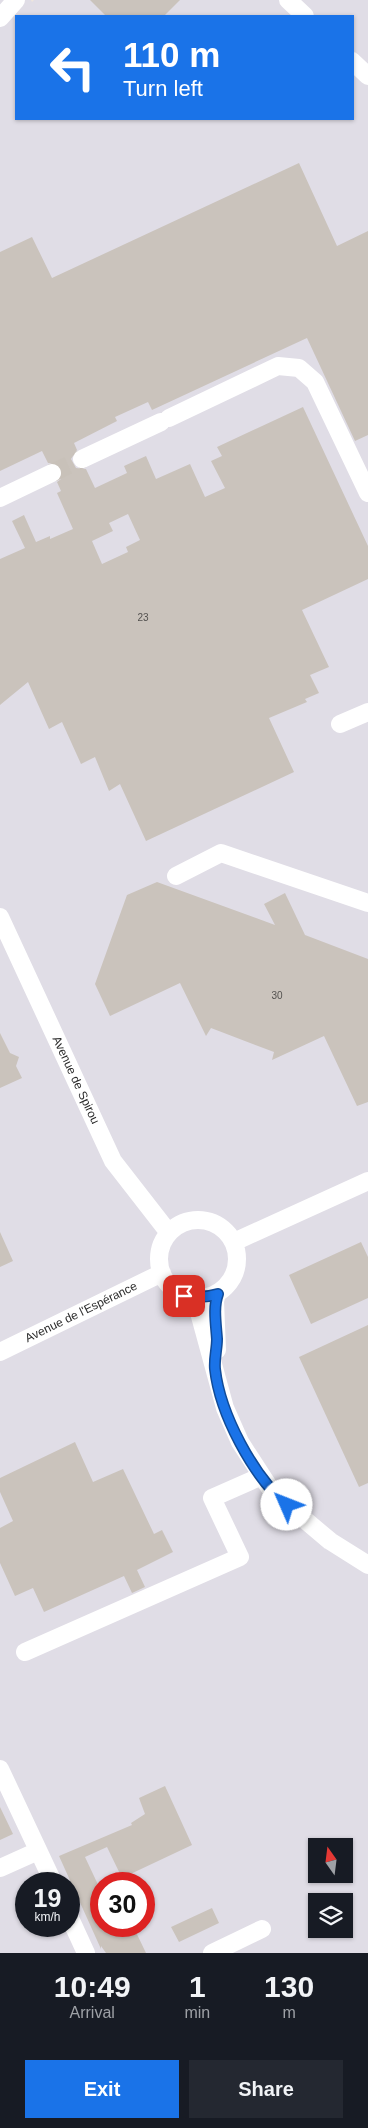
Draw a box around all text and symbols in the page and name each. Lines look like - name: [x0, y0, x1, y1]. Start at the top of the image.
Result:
- icon: left: [40, 35, 105, 100]
- text: 110 m: [123, 35, 220, 74]
- text: Turn left: [123, 76, 203, 101]
- house number: 23: [137, 612, 149, 623]
- house number: 30: [271, 990, 283, 1001]
- street label: Avenue de Spirou: [50, 1034, 102, 1126]
- pin: [163, 1275, 205, 1317]
- street label: Avenue de l'Espérance: [23, 1279, 140, 1345]
- icon: arrive: [170, 1282, 198, 1310]
- position arrow: [260, 1478, 312, 1530]
- north arrow: [308, 1838, 352, 1882]
- map controls: [308, 1838, 353, 1938]
- speed limit sign: 30: [90, 1872, 155, 1937]
- text: 19: [34, 1884, 61, 1912]
- button: layers: [308, 1893, 353, 1938]
- text: km/h: [34, 1910, 61, 1924]
- text: 10:49: [54, 1970, 131, 2003]
- text: 1: [189, 1970, 206, 2003]
- text: 130: [264, 1970, 314, 2003]
- text: Arrival: [70, 2004, 115, 2021]
- text: min: [184, 2004, 210, 2021]
- text: m: [282, 2004, 296, 2021]
- button: Exit: [25, 2060, 179, 2118]
- button: Share: [189, 2060, 343, 2118]

